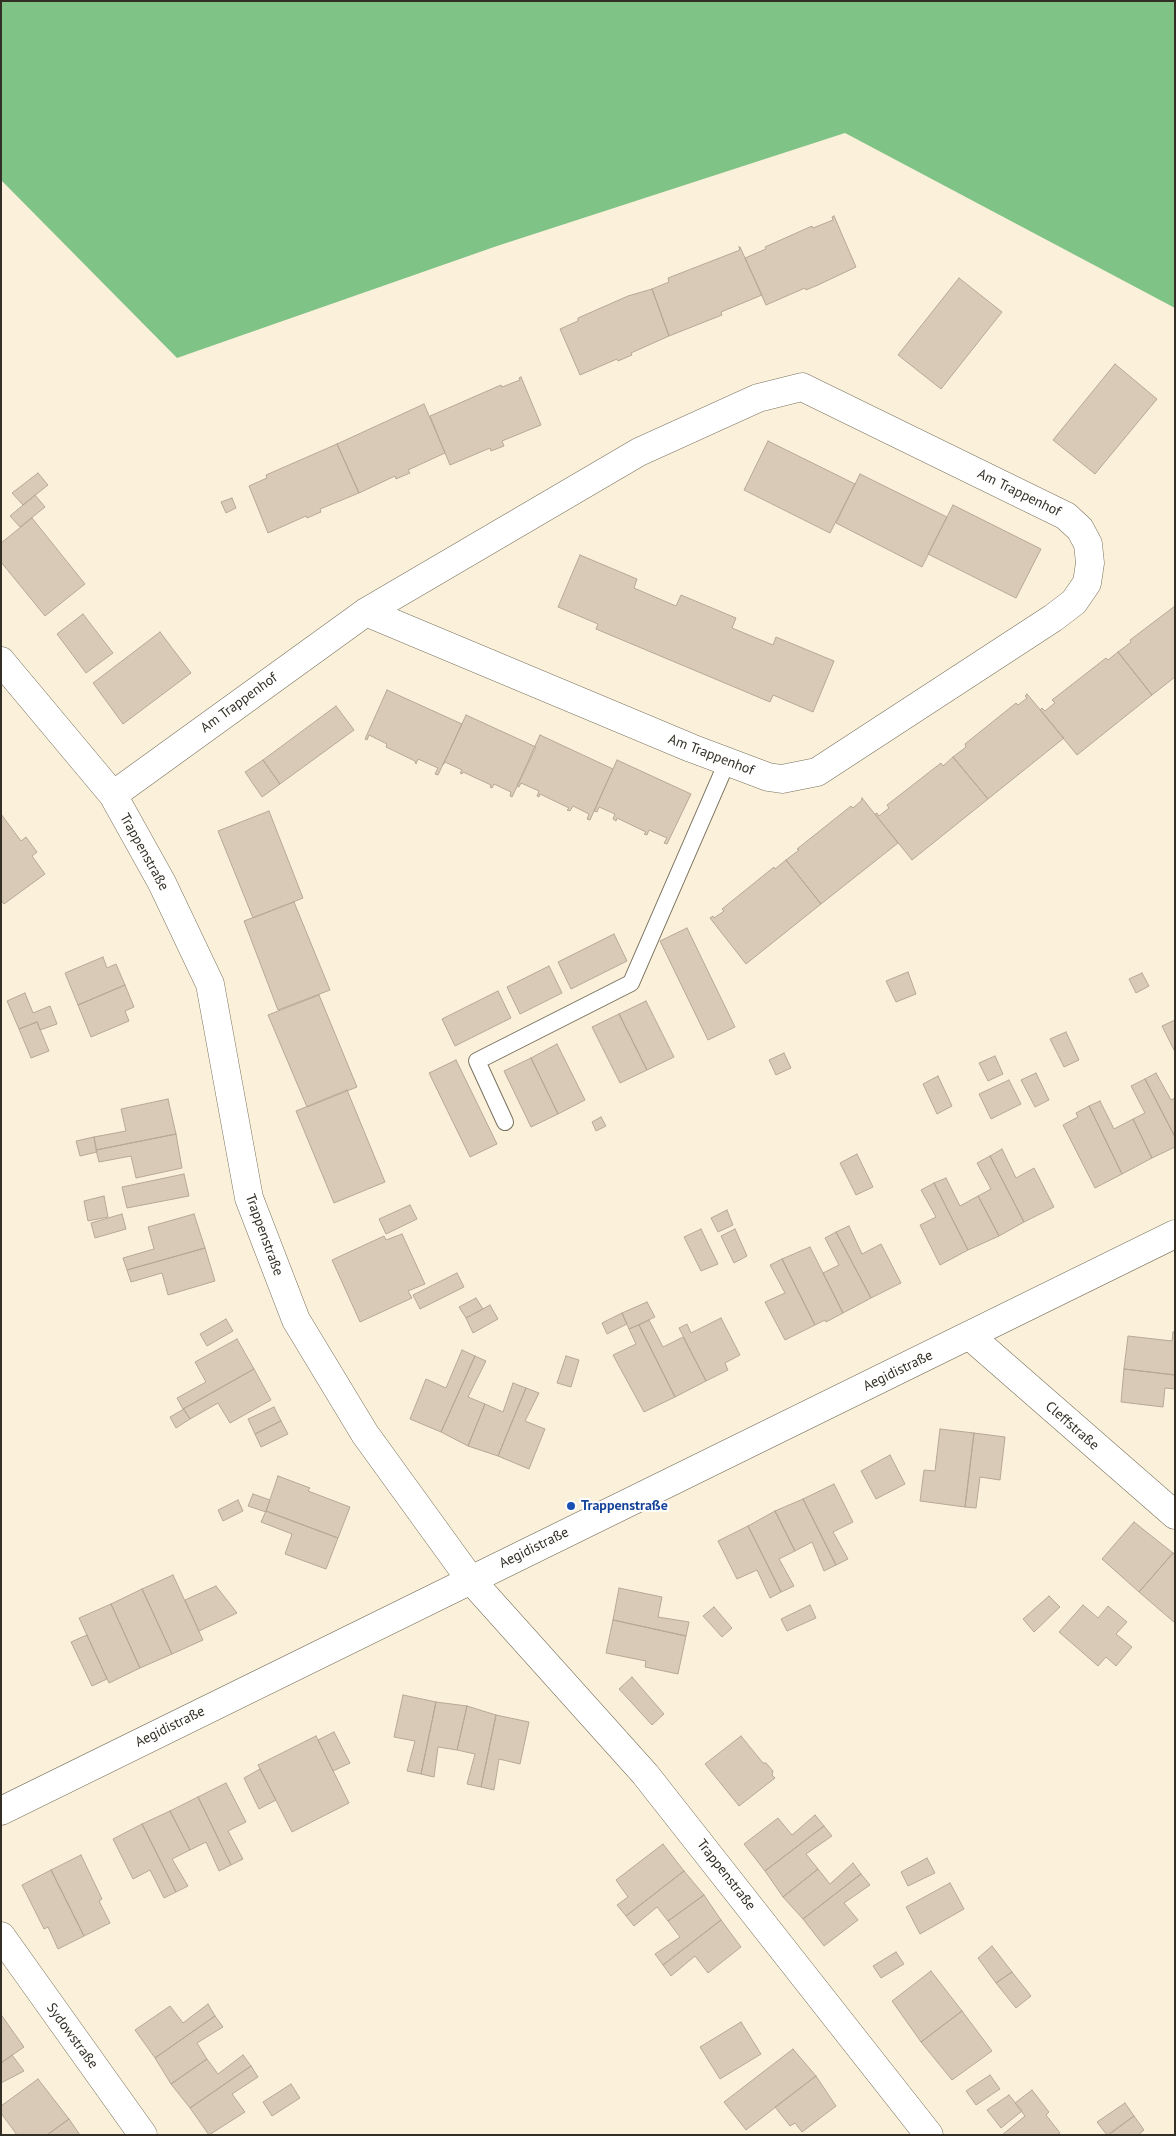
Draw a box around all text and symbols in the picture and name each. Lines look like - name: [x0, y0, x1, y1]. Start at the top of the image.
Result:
- street label: Am Trappenhof: [975, 466, 1063, 520]
- street label: Am Trappenhof: [197, 670, 281, 736]
- street label: Am Trappenhof: [666, 731, 756, 779]
- street label: Trappenstraße: [116, 810, 172, 894]
- street label: Trappenstraße: [241, 1192, 287, 1278]
- street label: Aegidistraße: [860, 1347, 936, 1395]
- street label: Cleffstraße: [1042, 1398, 1102, 1454]
- place label: Trappenstraße: [581, 1498, 668, 1514]
- marker: Trappenstraße: [565, 1500, 577, 1512]
- street label: Aegidistraße: [496, 1524, 572, 1572]
- street label: Aegidistraße: [132, 1703, 208, 1751]
- street label: Trappenstraße: [693, 1836, 759, 1914]
- street label: Sydowstraße: [43, 2000, 101, 2072]

